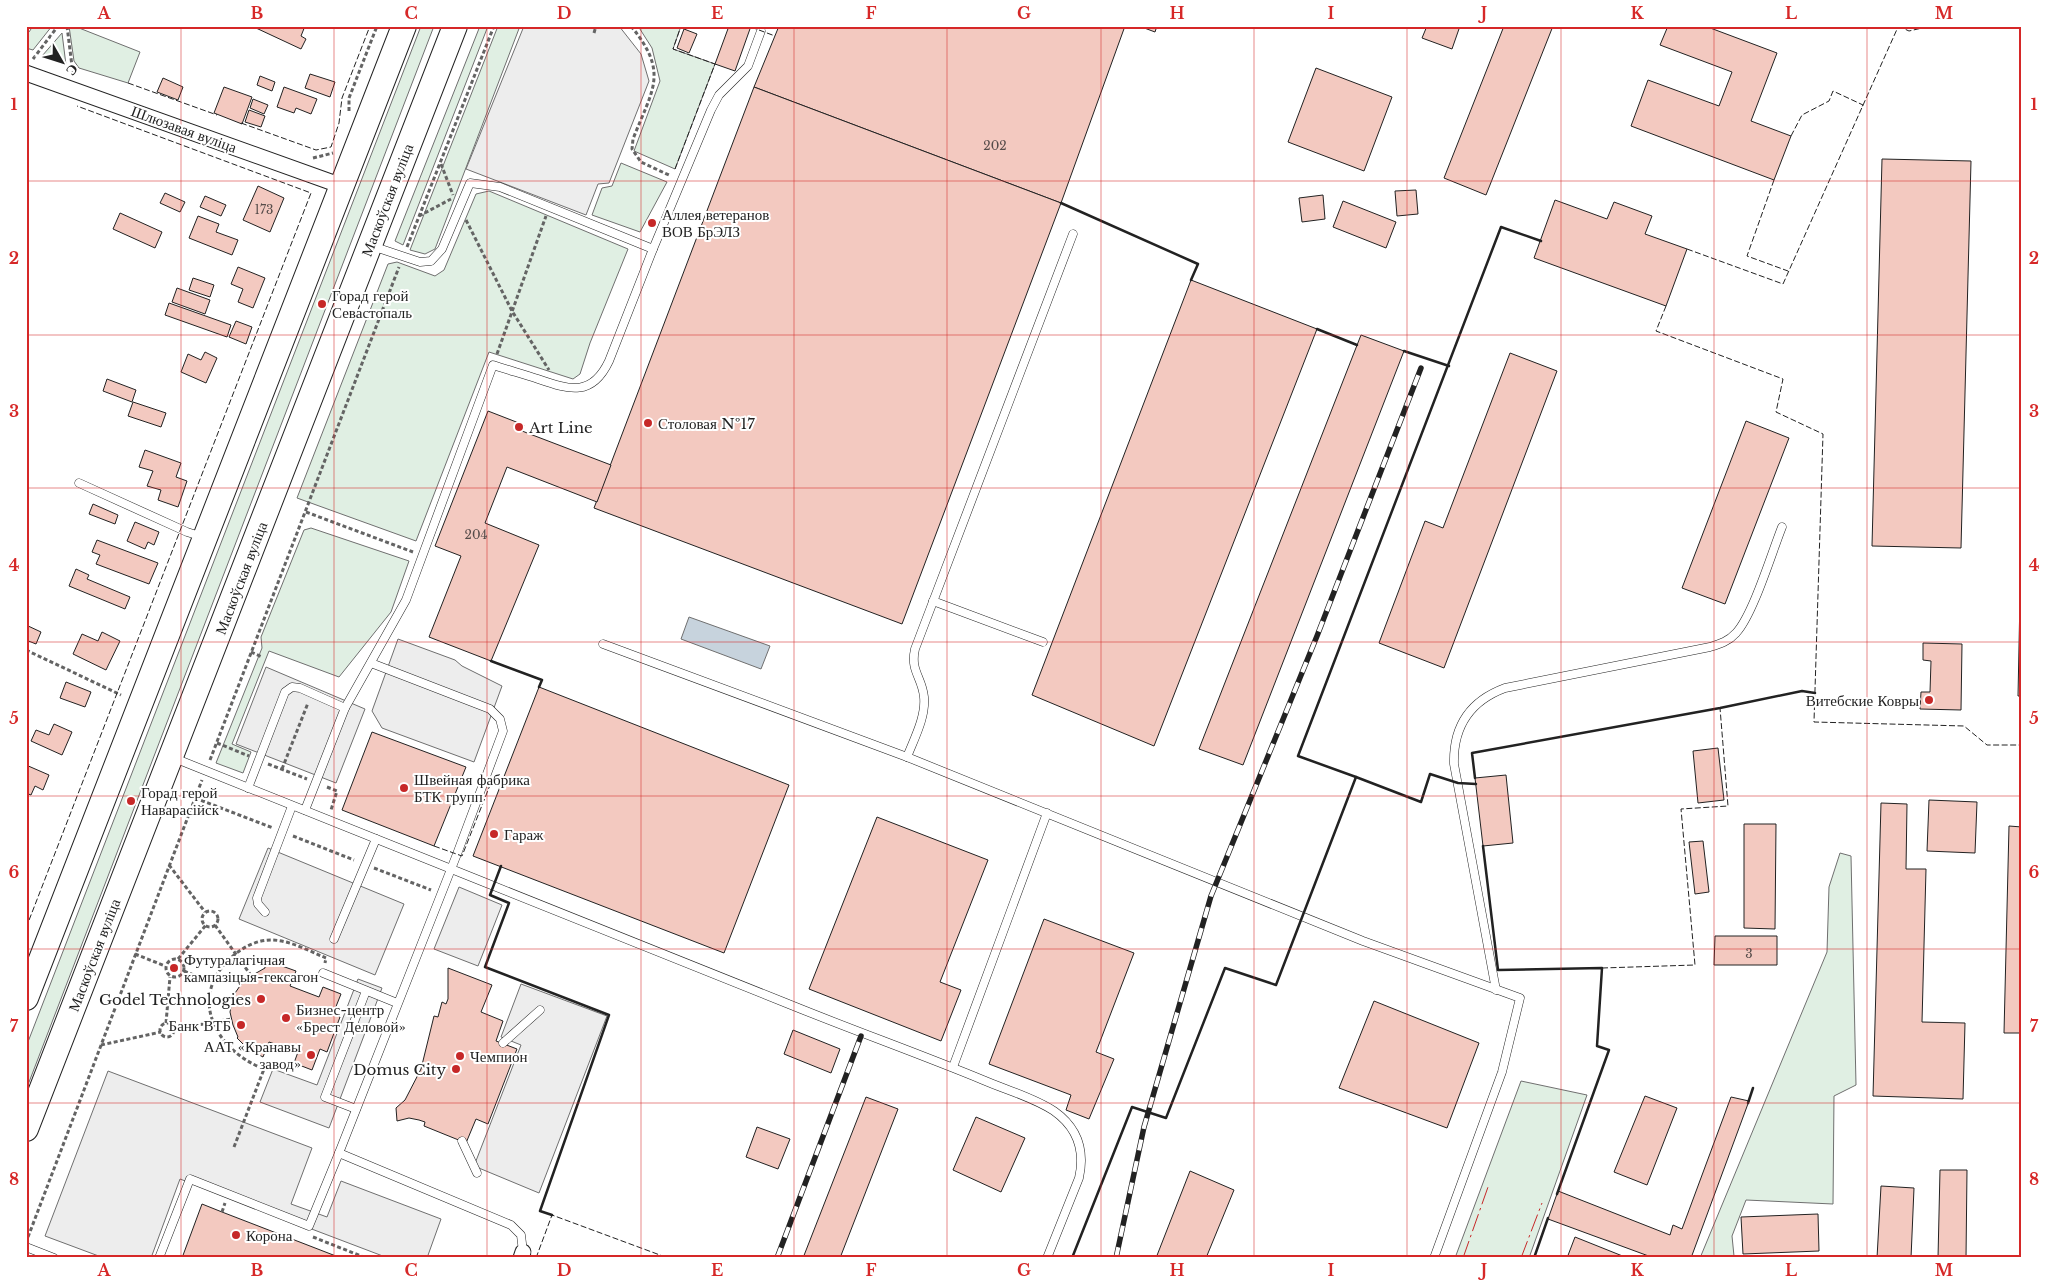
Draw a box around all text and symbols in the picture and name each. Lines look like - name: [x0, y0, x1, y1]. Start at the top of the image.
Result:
- text: A: [97, 3, 112, 23]
- text: B: [251, 3, 264, 23]
- text: C: [404, 3, 418, 23]
- text: D: [557, 3, 571, 23]
- text: E: [711, 3, 723, 23]
- text: F: [865, 3, 877, 23]
- text: G: [1017, 3, 1031, 23]
- text: H: [1169, 3, 1185, 23]
- text: I: [1328, 3, 1335, 23]
- text: J: [1478, 3, 1487, 23]
- text: K: [1630, 3, 1644, 23]
- text: L: [1785, 3, 1797, 23]
- text: M: [1935, 3, 1953, 23]
- north arrow: [38, 38, 88, 88]
- text: С: [62, 61, 82, 80]
- text: 1: [11, 94, 18, 114]
- text: 1: [2031, 94, 2038, 114]
- street label: Шлюзавая вуліца: [129, 101, 240, 157]
- house number: 202: [983, 138, 1007, 153]
- street label: Маскоўская вуліца: [357, 140, 417, 259]
- house number: 173: [255, 202, 273, 217]
- place label: Аллея ветеранов ВОВ БрЭЛЗ: [662, 205, 769, 241]
- marker: Аллея ветеранов ВОВ БрЭЛЗ: [646, 217, 658, 229]
- text: 2: [9, 248, 19, 268]
- text: 2: [2029, 248, 2039, 268]
- place label: Горад герой Севастопаль: [332, 286, 412, 322]
- marker: Горад герой Севастопаль: [316, 298, 328, 310]
- text: 3: [9, 401, 19, 421]
- text: 3: [2029, 401, 2039, 421]
- place label: Столовая №17: [658, 414, 755, 433]
- marker: Столовая №17: [642, 417, 654, 429]
- place label: Art Line: [528, 418, 593, 437]
- marker: Art Line: [513, 421, 525, 433]
- street label: Маскоўская вуліца: [211, 518, 271, 637]
- house number: 204: [465, 527, 487, 542]
- text: 4: [9, 555, 19, 575]
- text: 4: [2029, 555, 2039, 575]
- place label: Витебские Ковры: [1806, 691, 1919, 710]
- marker: Витебские Ковры: [1923, 694, 1935, 706]
- text: 5: [9, 708, 19, 728]
- text: 5: [2029, 708, 2039, 728]
- place label: Швейная фабрика БТК групп: [414, 770, 530, 806]
- marker: Швейная фабрика БТК групп: [398, 782, 410, 794]
- place label: Горад герой Наварасійск: [141, 783, 220, 819]
- marker: Горад герой Наварасійск: [125, 795, 137, 807]
- place label: Гараж: [504, 825, 544, 844]
- marker: Гараж: [488, 828, 500, 840]
- text: 6: [9, 862, 20, 882]
- text: 6: [2029, 862, 2040, 882]
- street label: Маскоўская вуліца: [64, 895, 124, 1014]
- house number: 3: [1745, 946, 1753, 961]
- place label: Футуралагічная кампазіцыя-гексагон: [184, 950, 318, 986]
- marker: Футуралагічная кампазіцыя-гексагон: [168, 962, 180, 974]
- place label: Godel Technologies: [99, 990, 251, 1009]
- marker: Godel Technologies: [255, 993, 267, 1005]
- place label: Бизнес-центр «Брест Деловой»: [296, 1000, 406, 1036]
- marker: Бизнес-центр «Брест Деловой»: [280, 1012, 292, 1024]
- text: 7: [10, 1016, 19, 1036]
- place label: Банк ВТБ: [169, 1016, 231, 1035]
- text: 7: [2030, 1016, 2039, 1036]
- marker: Банк ВТБ: [235, 1019, 247, 1031]
- place label: ААТ «Кранавы завод»: [204, 1037, 301, 1073]
- place label: Чемпион: [470, 1047, 527, 1066]
- marker: ААТ «Кранавы завод»: [305, 1049, 317, 1061]
- marker: Чемпион: [454, 1050, 466, 1062]
- place label: Domus City: [353, 1060, 446, 1079]
- marker: Domus City: [450, 1063, 462, 1075]
- text: 8: [9, 1169, 19, 1189]
- text: 8: [2029, 1169, 2039, 1189]
- place label: Корона: [246, 1226, 293, 1245]
- marker: Корона: [230, 1229, 242, 1241]
- text: A: [97, 1260, 112, 1280]
- text: B: [251, 1260, 264, 1280]
- text: C: [404, 1260, 418, 1280]
- text: D: [557, 1260, 571, 1280]
- text: E: [711, 1260, 723, 1280]
- text: F: [865, 1260, 877, 1280]
- text: G: [1017, 1260, 1031, 1280]
- text: H: [1169, 1260, 1185, 1280]
- text: I: [1328, 1260, 1335, 1280]
- text: J: [1478, 1260, 1487, 1280]
- text: K: [1630, 1260, 1644, 1280]
- text: L: [1785, 1260, 1797, 1280]
- text: M: [1935, 1260, 1953, 1280]

